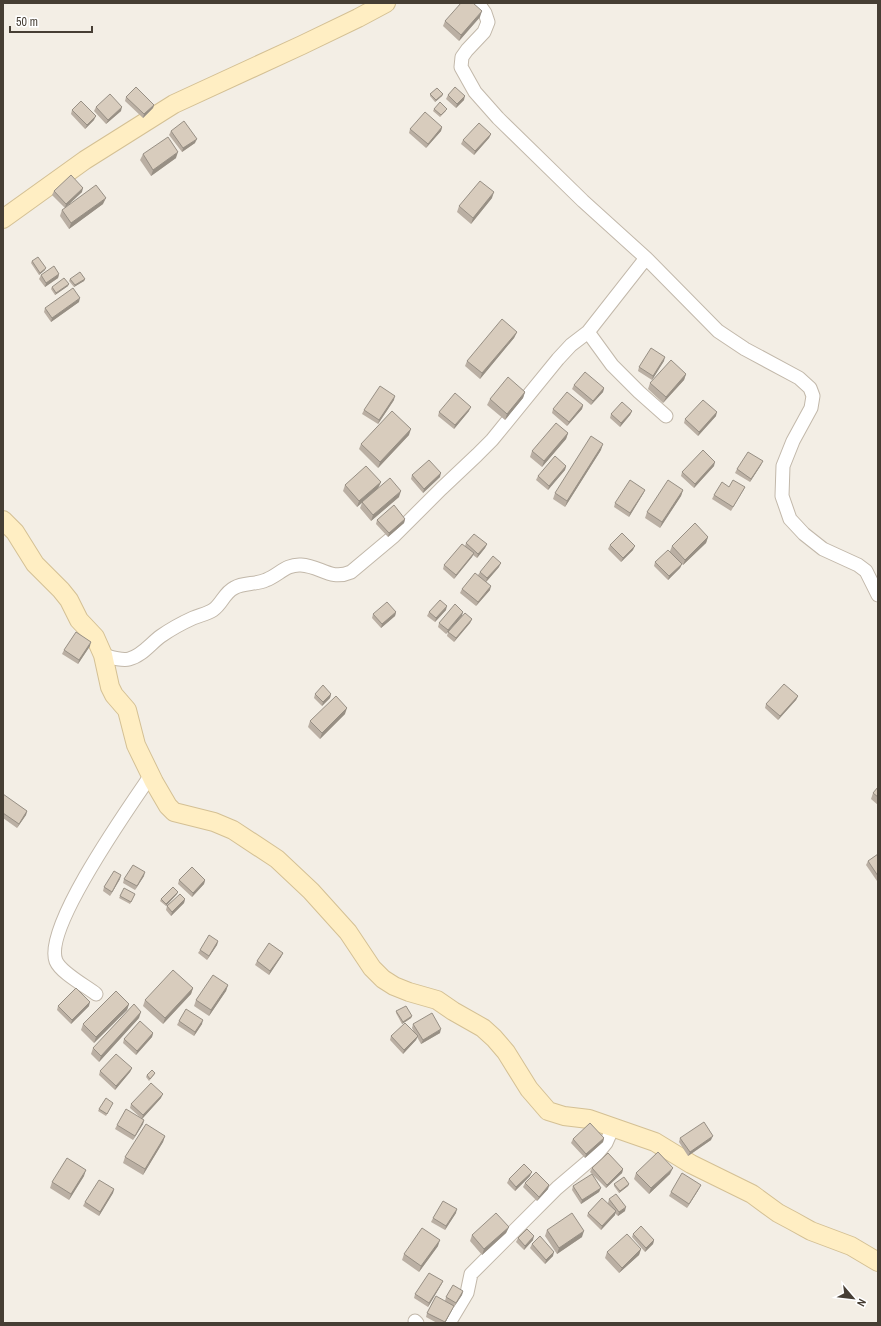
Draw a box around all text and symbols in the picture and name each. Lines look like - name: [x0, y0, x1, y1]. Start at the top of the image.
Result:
- scale bar: [10, 8, 92, 34]
- text: 50 m: [16, 14, 38, 30]
- north arrow: [833, 1278, 873, 1318]
- text: N: [854, 1297, 870, 1309]

